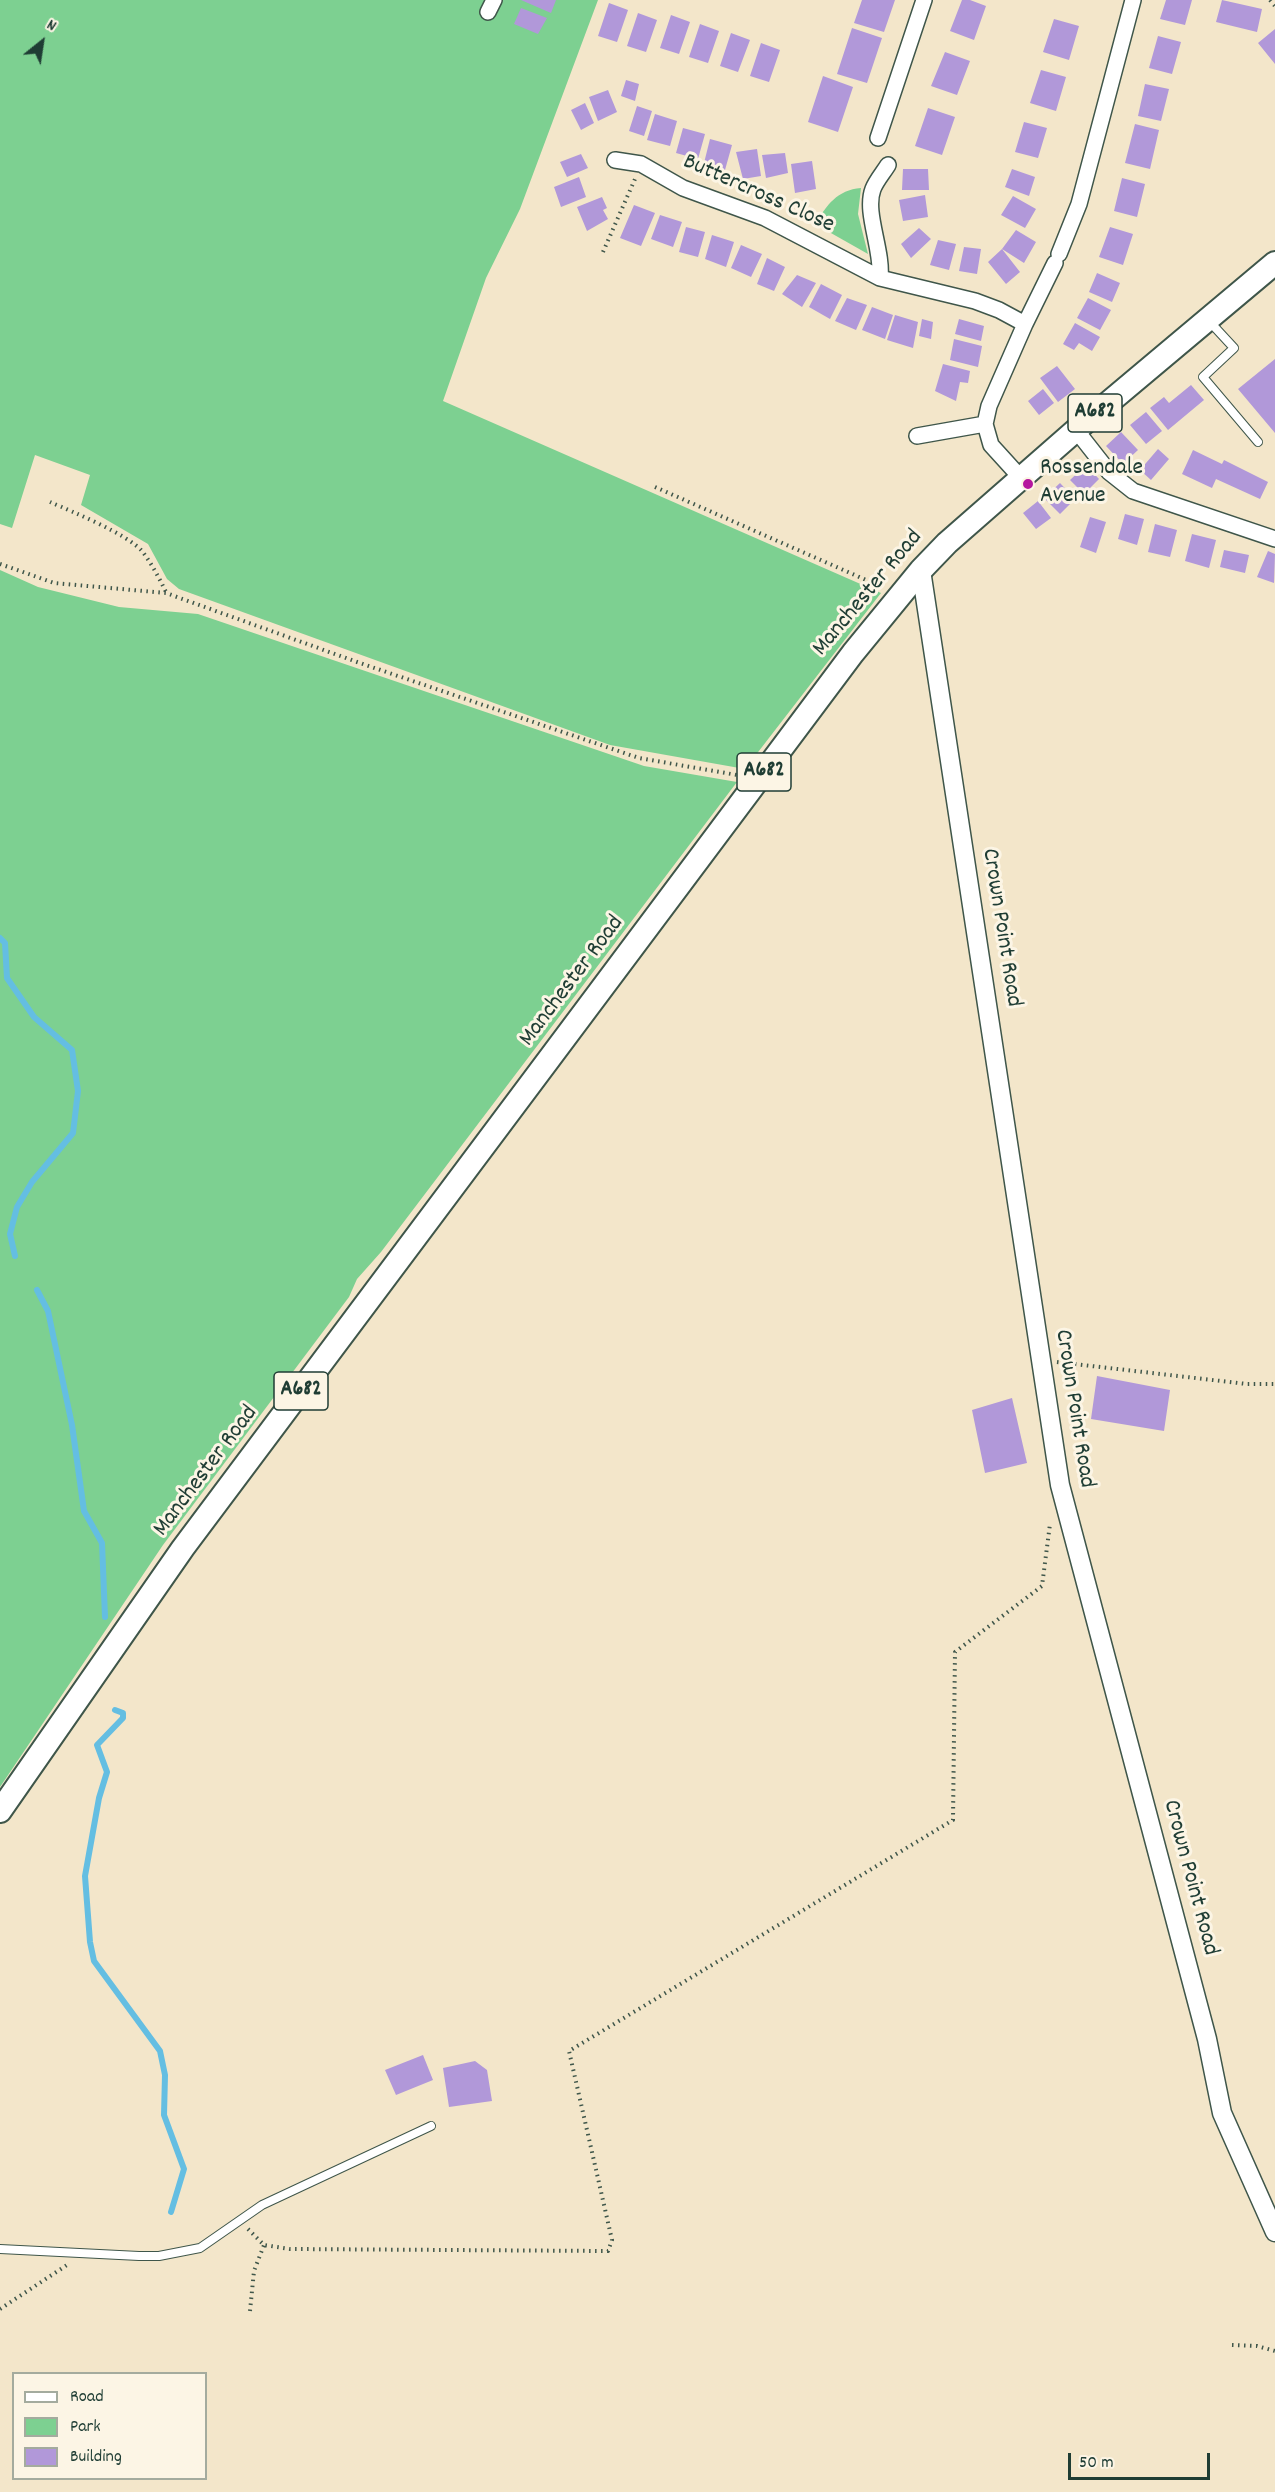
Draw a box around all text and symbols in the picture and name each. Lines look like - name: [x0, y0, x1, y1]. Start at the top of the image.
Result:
- north arrow: [12, 12, 72, 72]
- text: N: [42, 14, 60, 38]
- street label: Buttercross Close: [678, 149, 838, 241]
- road number: A682: [1068, 394, 1122, 432]
- place label: Rossendale Avenue: [1040, 456, 1143, 512]
- marker: Rossendale Avenue: [1021, 477, 1035, 491]
- street label: Manchester Road: [808, 525, 930, 663]
- road number: A682: [737, 753, 791, 791]
- street label: Crown Point Road: [973, 847, 1027, 1009]
- street label: Manchester Road: [514, 911, 632, 1053]
- street label: Crown Point Road: [1046, 1328, 1100, 1490]
- road number: A682: [274, 1372, 328, 1410]
- street label: Manchester Road: [148, 1401, 266, 1543]
- street label: Crown Point Road: [1154, 1797, 1224, 1959]
- legend: [12, 2372, 207, 2480]
- text: Road: [70, 2385, 104, 2410]
- text: Park: [70, 2415, 101, 2440]
- scale bar: [1071, 2441, 1214, 2479]
- text: Building: [70, 2445, 122, 2470]
- text: 50 m: [1079, 2451, 1114, 2476]

